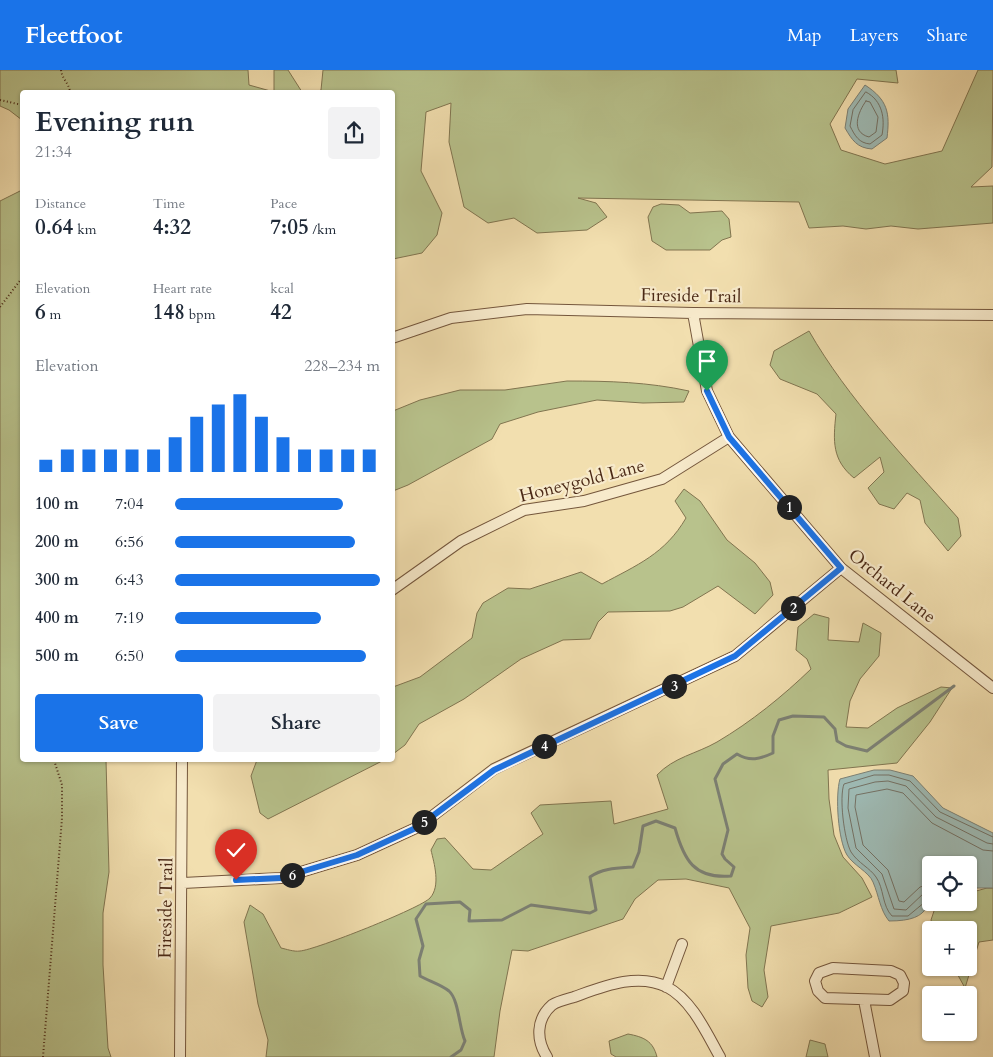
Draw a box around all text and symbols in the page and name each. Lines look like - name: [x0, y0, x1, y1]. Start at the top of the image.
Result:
- text: Fleetfoot: [25, 19, 122, 52]
- text: Map: [787, 23, 822, 48]
- text: Layers: [850, 23, 899, 48]
- text: Share: [927, 23, 968, 48]
- text: Evening run: [35, 103, 194, 141]
- button: share: [328, 107, 380, 159]
- text: 21:34: [35, 141, 72, 163]
- text: Distance: [35, 194, 86, 213]
- text: Time: [153, 194, 185, 213]
- text: Pace: [270, 194, 297, 213]
- text: 0.64: [35, 213, 73, 242]
- text: 4:32: [153, 213, 191, 242]
- text: 7:05: [270, 213, 309, 242]
- text: km: [73, 220, 96, 239]
- text: /km: [309, 220, 336, 239]
- text: Elevation: [35, 279, 91, 298]
- text: Heart rate: [153, 279, 212, 298]
- text: kcal: [270, 279, 294, 298]
- street label: Fireside Trail: [640, 283, 742, 309]
- text: 6: [35, 298, 46, 327]
- text: 148: [153, 298, 185, 327]
- text: 42: [270, 298, 292, 327]
- text: m: [46, 305, 61, 324]
- text: bpm: [185, 305, 216, 324]
- pin: [686, 340, 728, 391]
- icon: arrive: [693, 347, 721, 375]
- text: Elevation: [35, 355, 99, 377]
- text: 228–234 m: [304, 355, 380, 377]
- street label: Honeygold Lane: [517, 453, 647, 509]
- text: 100 m: [35, 493, 79, 515]
- text: 7:04: [115, 493, 144, 515]
- pin: 1: [776, 494, 802, 520]
- text: 1: [786, 498, 793, 517]
- text: 200 m: [35, 531, 79, 553]
- text: 6:56: [115, 531, 144, 553]
- street label: Orchard Lane: [843, 543, 941, 629]
- text: 300 m: [35, 569, 79, 591]
- text: 6:43: [115, 569, 144, 591]
- pin: 2: [780, 596, 806, 620]
- text: 2: [790, 599, 797, 618]
- text: 400 m: [35, 607, 79, 629]
- text: 7:19: [115, 607, 144, 629]
- text: 500 m: [35, 645, 79, 667]
- text: 6:50: [115, 645, 144, 667]
- pin: 3: [662, 674, 686, 698]
- text: 3: [671, 677, 678, 696]
- button: Save: [35, 694, 203, 752]
- button: Share: [213, 694, 380, 752]
- pin: 4: [532, 734, 556, 758]
- text: 4: [541, 737, 548, 756]
- pin: 5: [412, 810, 436, 834]
- text: 5: [421, 813, 428, 832]
- pin: [215, 829, 257, 880]
- icon: check: [222, 836, 250, 864]
- map controls: [922, 856, 977, 1041]
- button: locate: [922, 856, 977, 911]
- street label: Fireside Trail: [153, 857, 179, 959]
- pin: 6: [280, 862, 304, 888]
- text: 6: [289, 866, 296, 885]
- button: +: [922, 921, 977, 976]
- button: −: [922, 986, 977, 1041]

